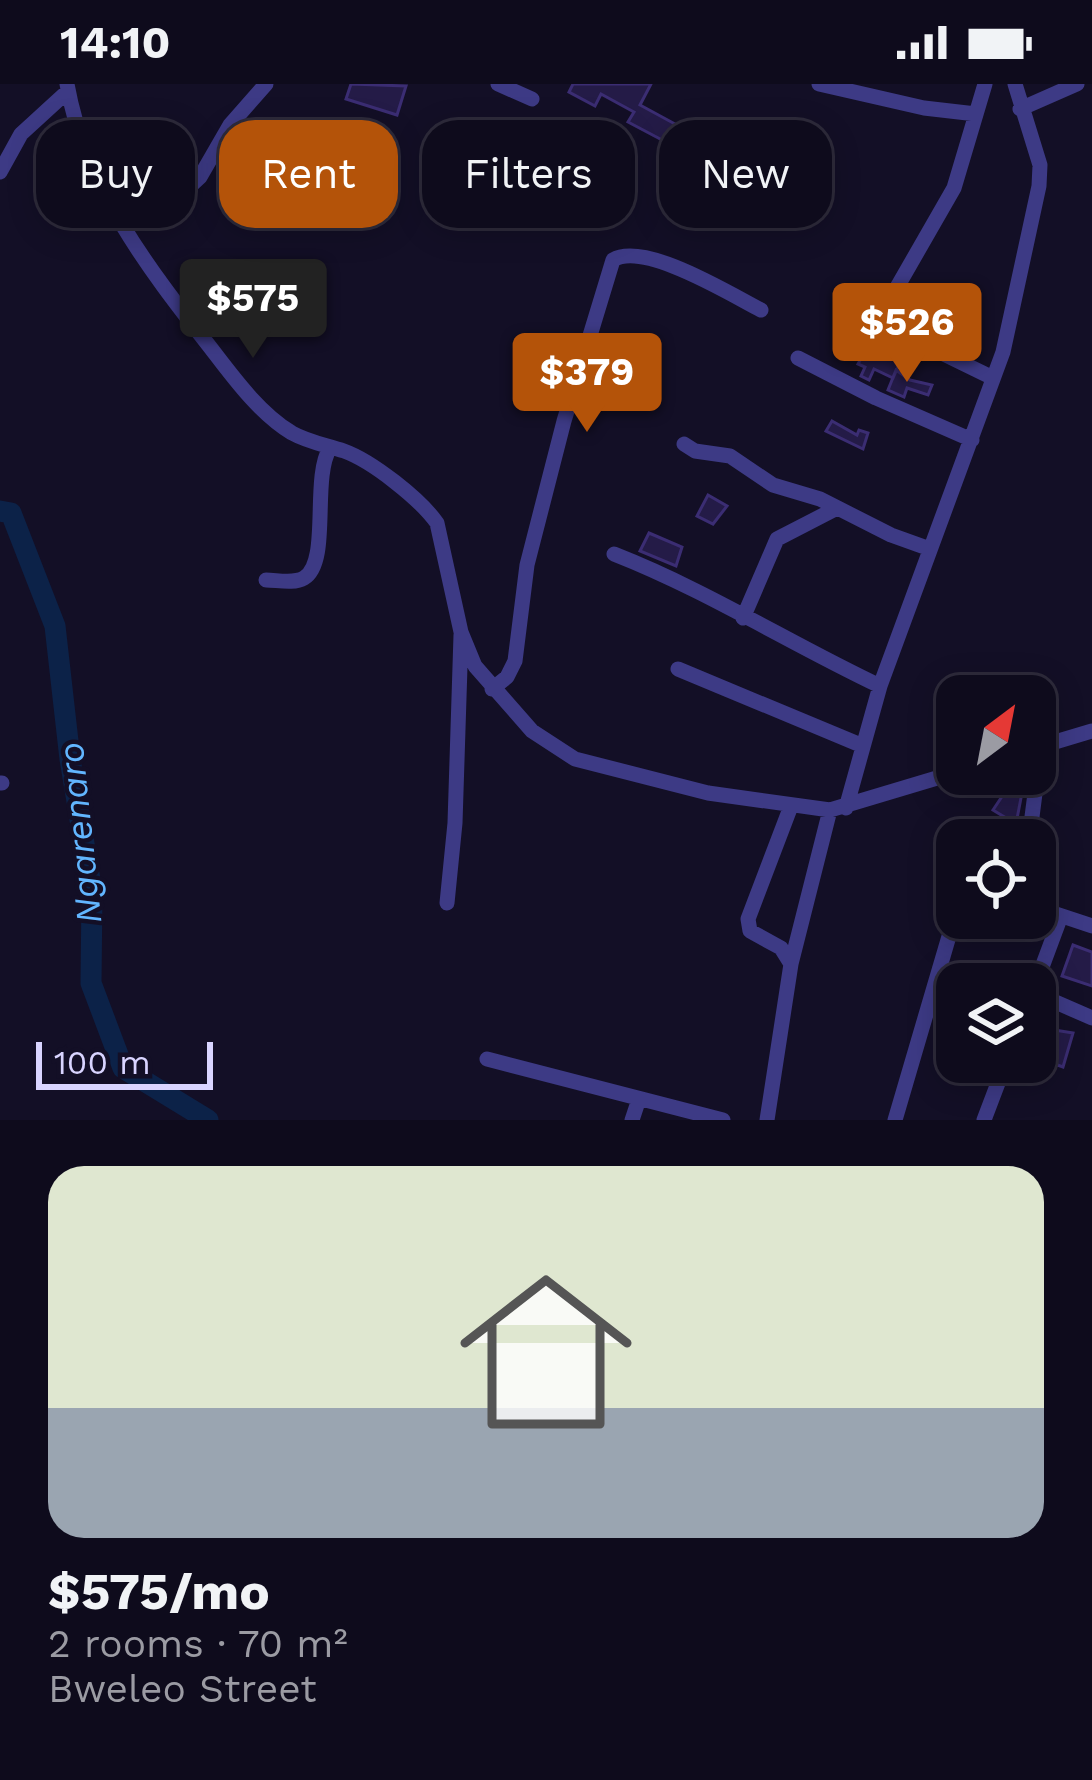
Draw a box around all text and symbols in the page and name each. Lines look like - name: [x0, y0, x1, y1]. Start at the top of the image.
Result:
- text: 14:10: [60, 16, 170, 69]
- chip: Buy: [36, 120, 195, 228]
- chip: Rent: [219, 120, 398, 228]
- chip: Filters: [422, 120, 635, 228]
- chip: New: [659, 120, 832, 228]
- pin: $575: [182, 259, 324, 361]
- text: $575: [207, 275, 299, 320]
- pin: $526: [836, 283, 978, 385]
- text: $526: [859, 299, 955, 344]
- pin: $379: [516, 333, 658, 435]
- text: $379: [540, 349, 634, 394]
- north arrow: [936, 675, 1056, 795]
- map controls: [936, 675, 1056, 1083]
- water label: Ngarenaro: [50, 740, 110, 926]
- button: locate: [936, 819, 1056, 939]
- button: layers: [936, 963, 1056, 1083]
- scale bar: [36, 1036, 213, 1089]
- text: 100 m: [54, 1043, 151, 1082]
- icon: home: [438, 1244, 654, 1460]
- text: $575/mo: [48, 1562, 270, 1621]
- text: 2 rooms · 70 m²: [48, 1621, 348, 1666]
- text: Bweleo Street: [48, 1666, 316, 1711]

